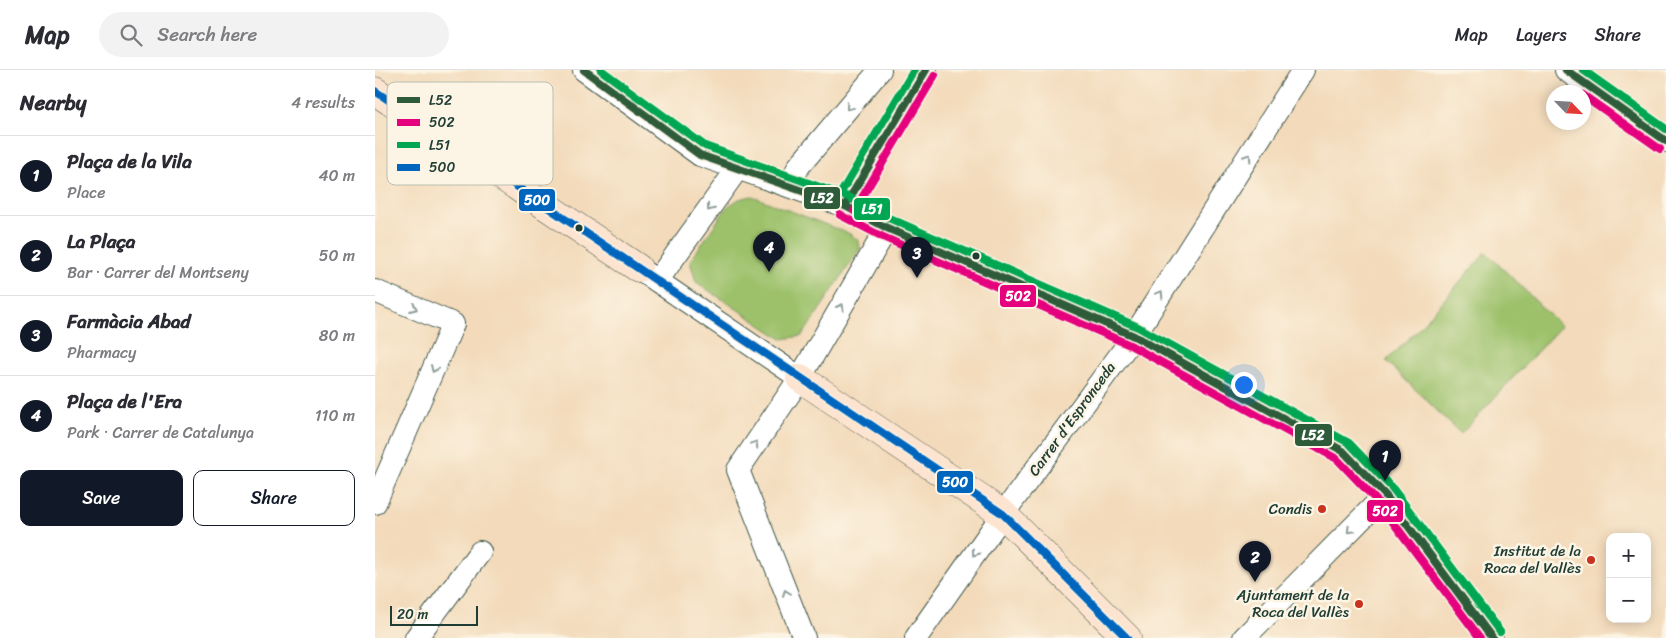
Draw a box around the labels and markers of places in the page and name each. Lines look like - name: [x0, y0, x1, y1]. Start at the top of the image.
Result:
- unlabelled marker: [574, 223, 584, 233]
- pin: 4: [753, 231, 785, 272]
- pin: 3: [901, 237, 933, 278]
- unlabelled marker: [971, 251, 981, 261]
- pin: 1: [1369, 440, 1401, 481]
- place label: Condis: [1269, 496, 1313, 522]
- marker: Condis: [1316, 503, 1328, 515]
- place label: Institut de la Roca del Vallès: [1484, 538, 1582, 581]
- pin: 2: [1239, 541, 1271, 582]
- marker: Institut de la Roca del Vallès: [1585, 554, 1597, 566]
- place label: Ajuntament de la Roca del Vallès: [1235, 582, 1350, 625]
- marker: Ajuntament de la Roca del Vallès: [1353, 598, 1365, 610]

